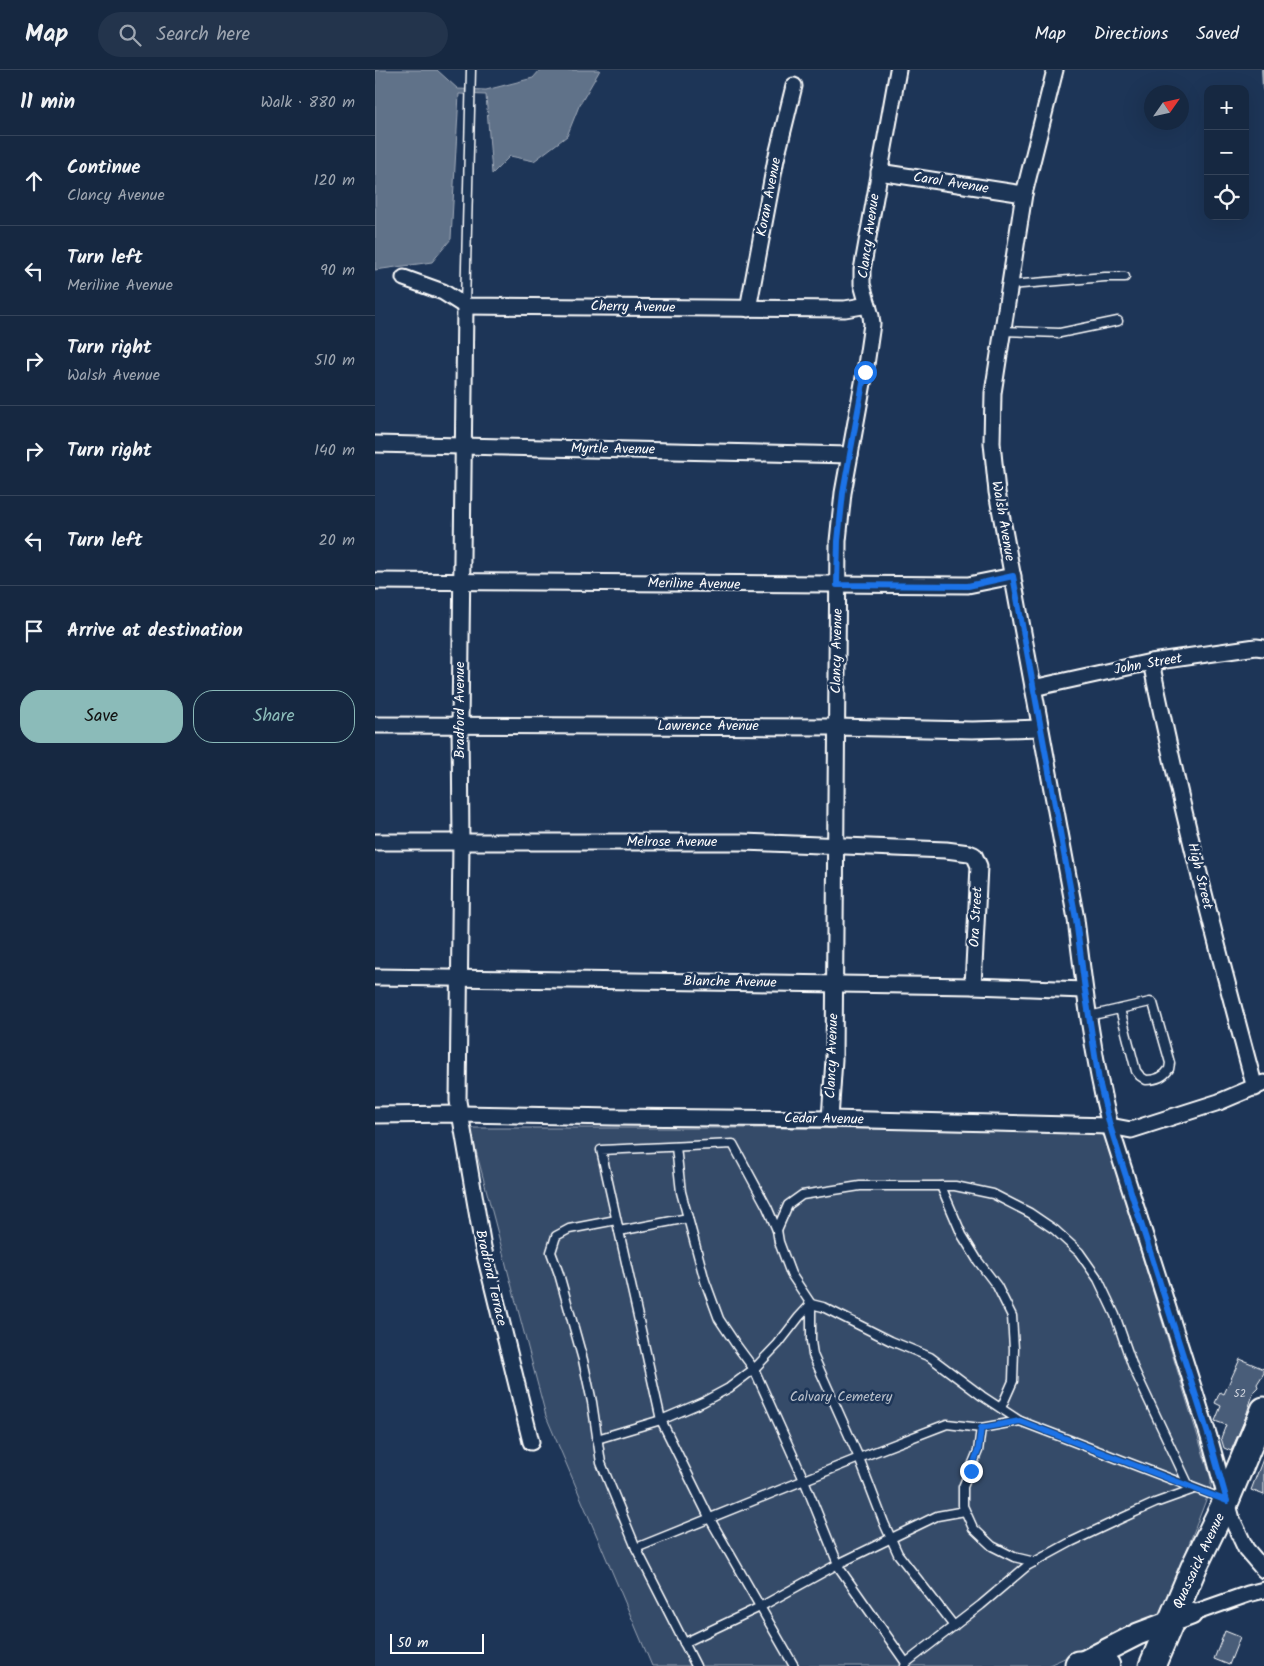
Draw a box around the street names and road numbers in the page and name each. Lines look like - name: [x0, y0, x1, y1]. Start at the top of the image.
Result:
- street label: Koran Avenue: [751, 155, 788, 238]
- street label: Carol Avenue: [912, 166, 991, 200]
- street label: Clancy Avenue: [852, 191, 886, 280]
- street label: Cherry Avenue: [590, 295, 676, 319]
- street label: Myrtle Avenue: [571, 437, 656, 461]
- street label: Walsh Avenue: [985, 479, 1021, 564]
- street label: Meriline Avenue: [647, 572, 741, 596]
- street label: Clancy Avenue: [825, 607, 849, 694]
- street label: John Street: [1112, 647, 1184, 681]
- street label: Bradford Avenue: [449, 661, 471, 759]
- street label: Lawrence Avenue: [657, 715, 759, 737]
- street label: Melrose Avenue: [627, 831, 718, 853]
- street label: High Street: [1181, 840, 1219, 912]
- street label: Ora Street: [963, 885, 989, 948]
- street label: Blanche Avenue: [683, 970, 777, 994]
- street label: Clancy Avenue: [820, 1012, 845, 1099]
- street label: Cedar Avenue: [784, 1107, 865, 1131]
- street label: Bradford Terrace: [469, 1228, 513, 1329]
- street label: Quassaick Avenue: [1167, 1509, 1231, 1613]

